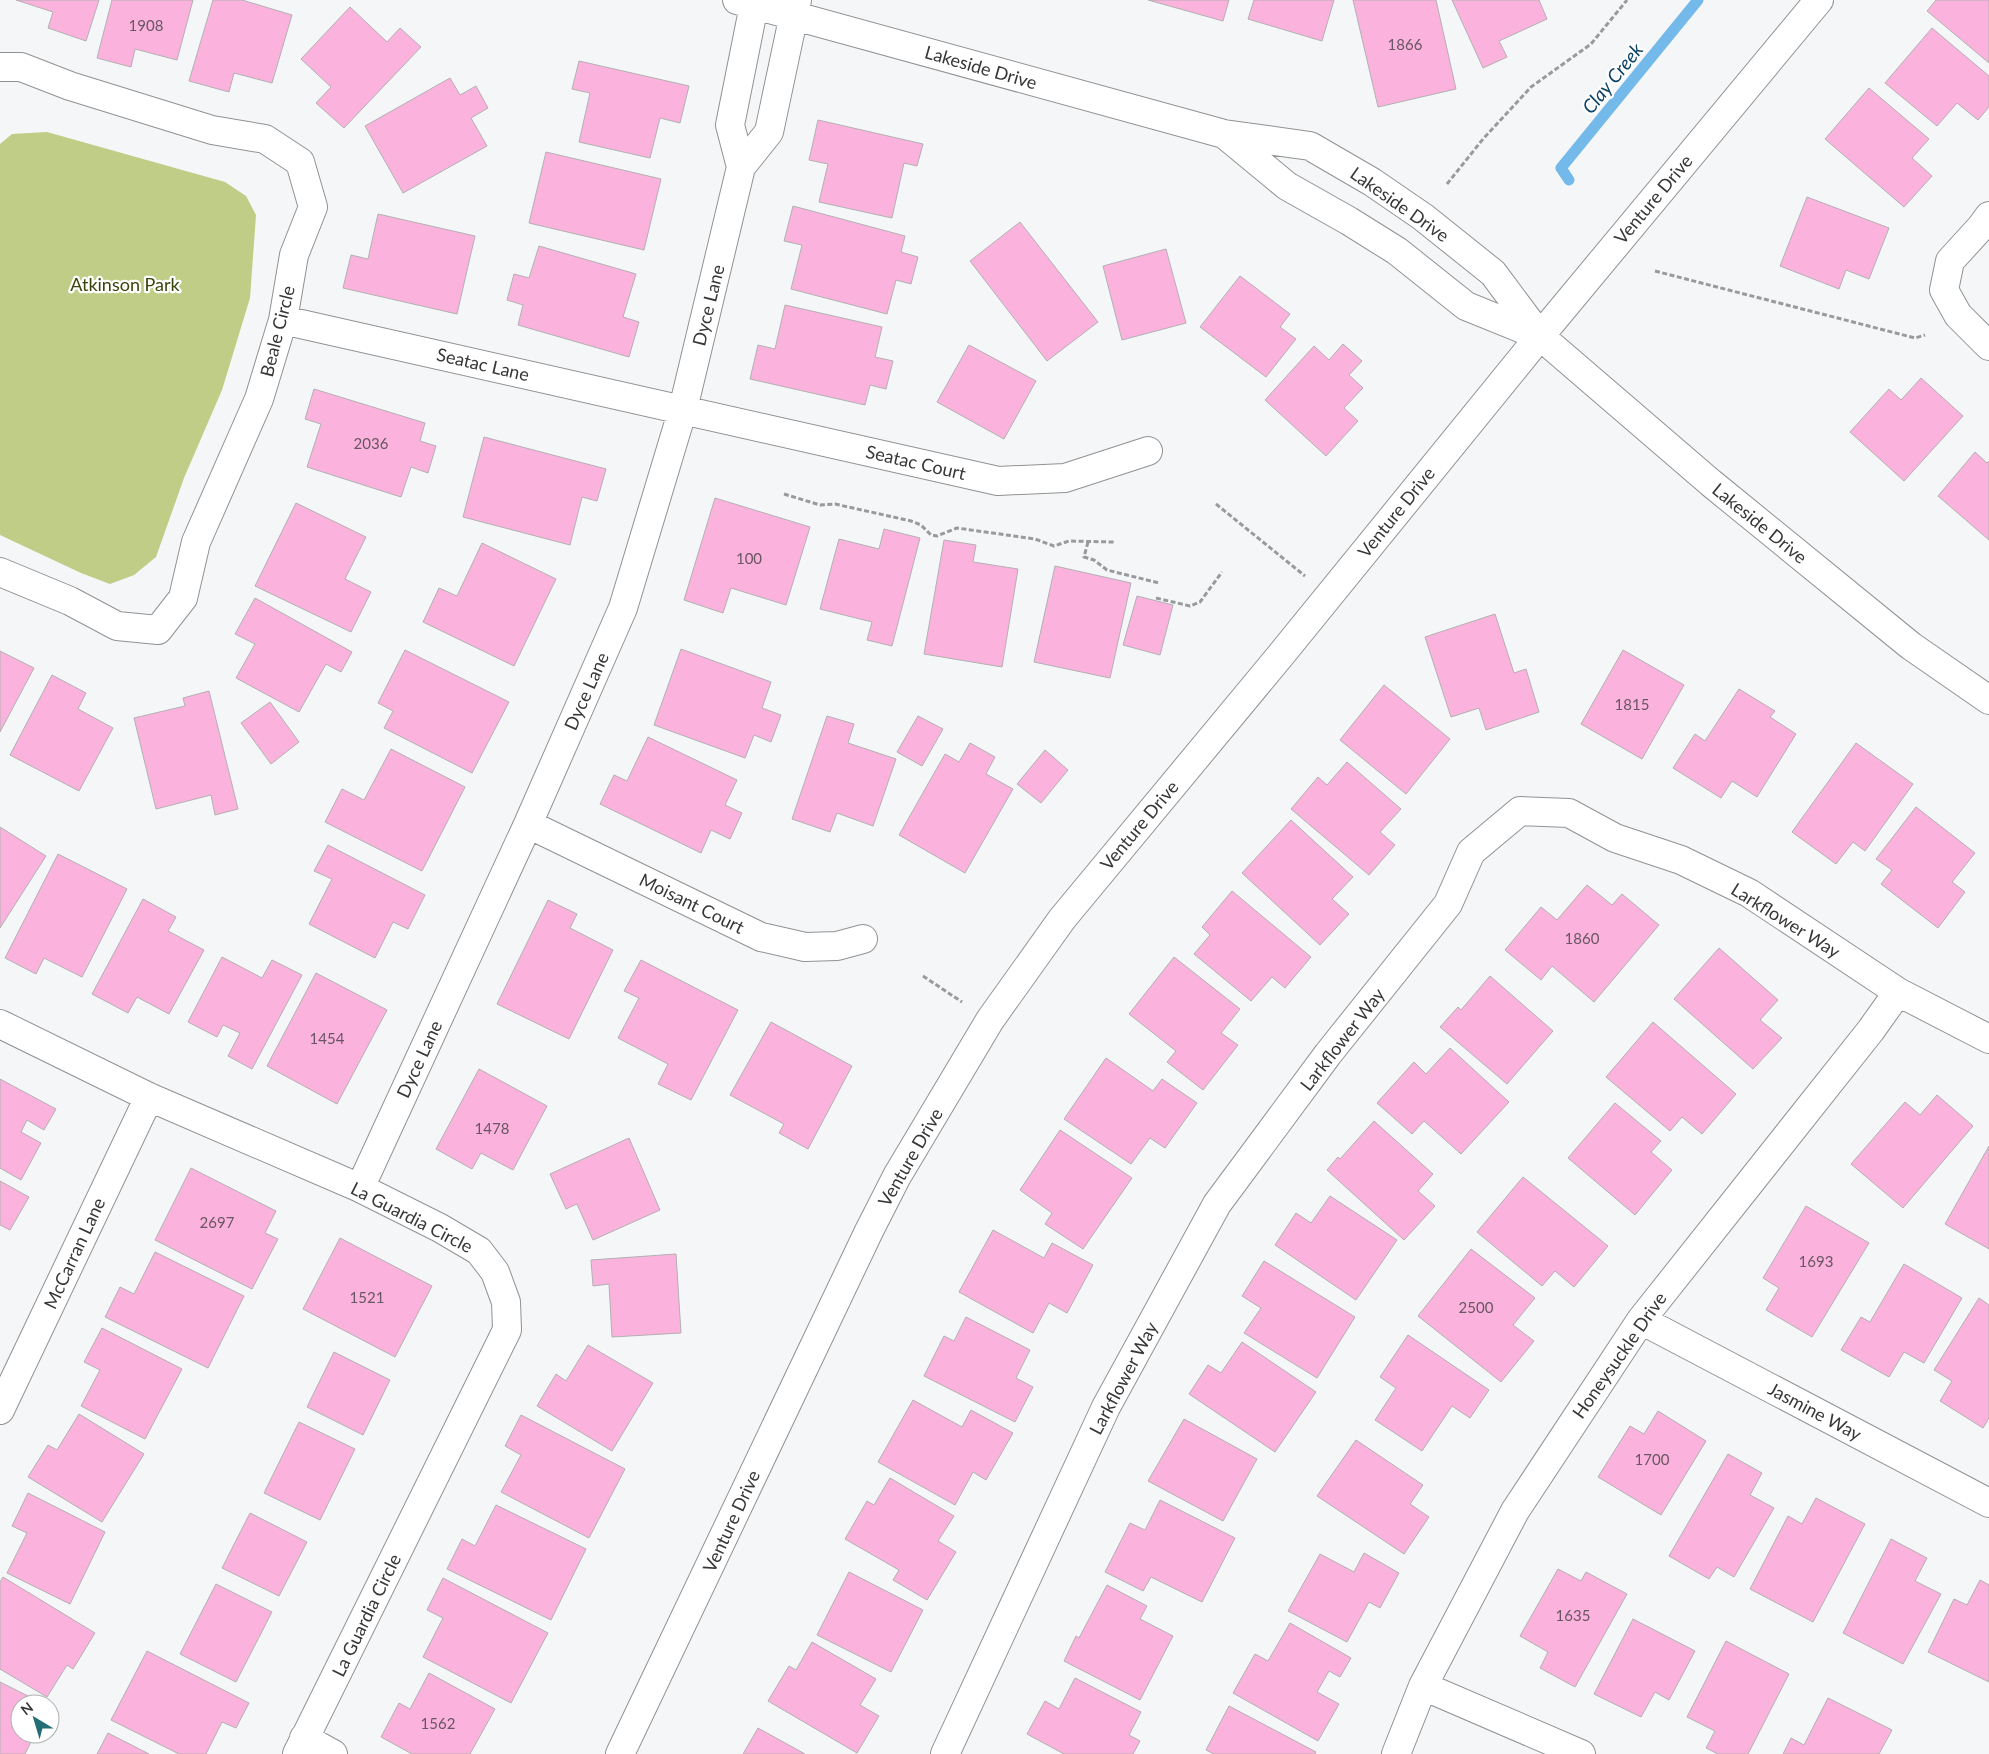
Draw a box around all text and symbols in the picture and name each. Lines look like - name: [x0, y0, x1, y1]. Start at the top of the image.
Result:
- house number: 1908: [129, 16, 163, 34]
- house number: 1866: [1388, 35, 1423, 53]
- water label: Clay Creek: [1577, 37, 1648, 118]
- street label: Lakeside Drive: [922, 41, 1040, 93]
- street label: Venture Drive: [1609, 150, 1697, 248]
- street label: Lakeside Drive: [1346, 162, 1454, 246]
- street label: Dyce Lane: [687, 262, 729, 348]
- park label: Atkinson Park: [70, 273, 181, 295]
- street label: Beale Circle: [255, 283, 299, 379]
- street label: Seatac Lane: [435, 343, 531, 385]
- house number: 2036: [354, 434, 389, 452]
- street label: Seatac Court: [864, 440, 969, 484]
- street label: Venture Drive: [1353, 462, 1439, 562]
- street label: Lakeside Drive: [1708, 478, 1812, 568]
- house number: 100: [736, 549, 762, 567]
- street label: Dyce Lane: [559, 649, 613, 733]
- house number: 1815: [1615, 695, 1649, 713]
- street label: Venture Drive: [1095, 776, 1183, 874]
- street label: Moisant Court: [636, 868, 748, 938]
- street label: Larkflower Way: [1727, 878, 1845, 963]
- house number: 1860: [1565, 929, 1600, 947]
- street label: Larkflower Way: [1295, 983, 1389, 1095]
- street label: Dyce Lane: [392, 1017, 446, 1101]
- house number: 1454: [310, 1029, 345, 1047]
- street label: Venture Drive: [873, 1104, 947, 1210]
- house number: 1478: [475, 1119, 509, 1137]
- street label: La Guardia Circle: [347, 1177, 477, 1257]
- street label: McCarran Lane: [39, 1194, 109, 1312]
- house number: 2697: [200, 1213, 235, 1231]
- house number: 1693: [1799, 1252, 1833, 1270]
- house number: 1521: [350, 1288, 384, 1306]
- street label: Honeysuckle Drive: [1567, 1288, 1671, 1422]
- house number: 2500: [1459, 1298, 1494, 1316]
- street label: Larkflower Way: [1084, 1317, 1162, 1438]
- street label: Jasmine Way: [1765, 1377, 1866, 1445]
- house number: 1700: [1635, 1450, 1670, 1468]
- street label: Venture Drive: [698, 1467, 764, 1575]
- street label: La Guardia Circle: [327, 1550, 405, 1680]
- house number: 1635: [1556, 1606, 1590, 1624]
- north arrow: [10, 1694, 60, 1744]
- text: N: [17, 1698, 36, 1718]
- house number: 1562: [421, 1714, 455, 1732]

